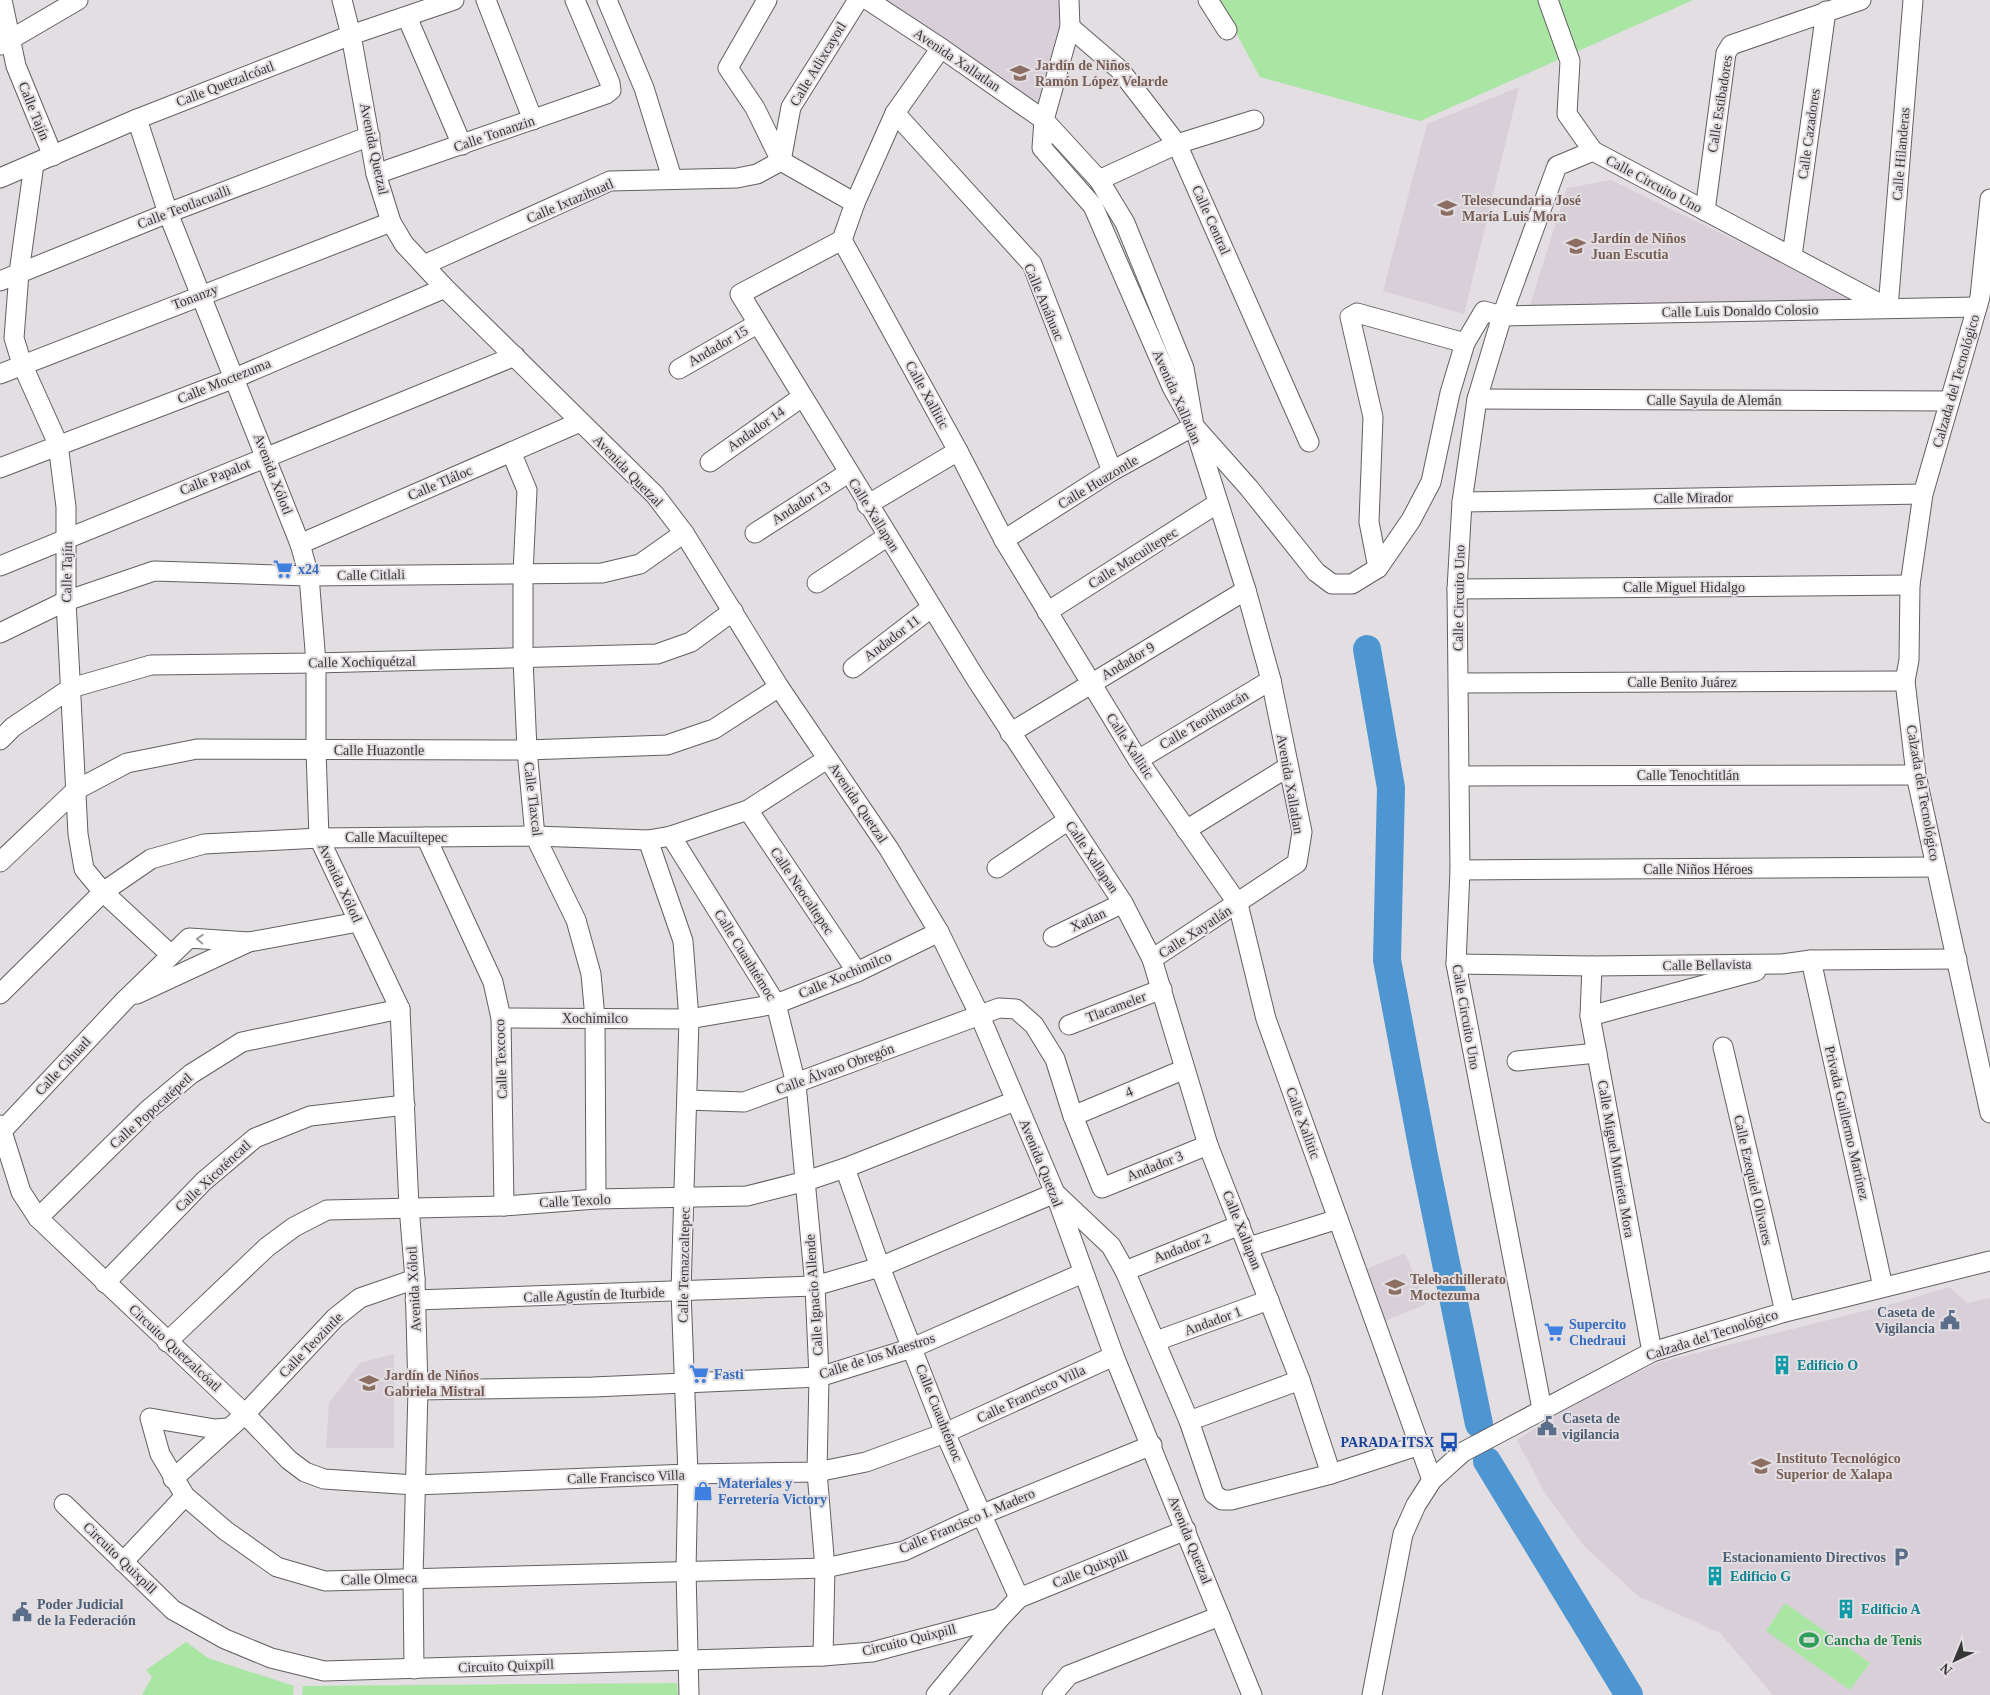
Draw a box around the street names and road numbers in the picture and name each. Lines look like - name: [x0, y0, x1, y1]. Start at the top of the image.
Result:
- street label: Calle Atlixcayotl: [787, 19, 849, 109]
- street label: Avenida Xallatlan: [911, 25, 1003, 95]
- street label: Calle Estibadores: [1705, 54, 1735, 154]
- street label: Calle Quetzalcóatl: [174, 58, 276, 110]
- street label: Calle Tajín: [16, 80, 52, 142]
- street label: Calle Cazadores: [1795, 88, 1823, 180]
- street label: Avenida Quetzal: [357, 102, 391, 196]
- street label: Calle Hilanderas: [1889, 107, 1913, 201]
- street label: Calle Tonanzin: [452, 113, 536, 155]
- street label: Calle Circuito Uno: [1603, 152, 1705, 216]
- street label: Calle Ixtazihuatl: [524, 176, 616, 226]
- street label: Calle Teotlacualli: [135, 182, 233, 232]
- street label: Calle Central: [1189, 183, 1233, 257]
- street label: Calle Anáhuac: [1021, 261, 1067, 343]
- street label: Tonanzy: [170, 281, 220, 313]
- street label: Calle Luis Donaldo Colosio: [1662, 302, 1818, 320]
- street label: Calzada del Tecnológico: [1930, 313, 1982, 449]
- street label: Andador 15: [685, 323, 751, 369]
- street label: Avenida Xallatlan: [1150, 348, 1204, 446]
- street label: Calle Moctezuma: [175, 355, 273, 407]
- street label: Calle Xallitic: [902, 359, 952, 431]
- street label: Calle Sayula de Alemán: [1647, 393, 1781, 408]
- street label: Andador 14: [724, 404, 788, 454]
- street label: Avenida Xólotl: [251, 431, 295, 517]
- street label: Avenida Quetzal: [590, 432, 666, 510]
- street label: Calle Huazontle: [1055, 452, 1141, 512]
- street label: Calle Papalot: [177, 456, 253, 498]
- street label: Calle Tláloc: [406, 463, 474, 503]
- street label: Calle Xallapan: [845, 476, 903, 554]
- street label: Andador 13: [769, 479, 833, 527]
- street label: Calle Mirador: [1653, 490, 1733, 506]
- street label: Calle Macuiltepec: [1086, 525, 1180, 591]
- street label: Calle Tajín: [59, 541, 75, 603]
- street label: Calle Circuito Uno: [1451, 545, 1467, 651]
- street label: Calle Citlali: [337, 567, 405, 583]
- street label: Calle Miguel Hidalgo: [1623, 580, 1745, 595]
- street label: Andador 11: [861, 612, 923, 664]
- street label: Andador 9: [1099, 639, 1157, 683]
- street label: Calle Xochiquétzal: [308, 654, 416, 670]
- street label: Calle Benito Juárez: [1627, 675, 1737, 690]
- street label: Calle Teotihuacán: [1157, 688, 1251, 752]
- street label: Calle Xallitic: [1103, 710, 1157, 782]
- street label: Calzada del Tecnológico: [1904, 724, 1942, 862]
- street label: Avenida Xallatlan: [1274, 733, 1306, 835]
- street label: Calle Huazontle: [334, 743, 424, 758]
- street label: Avenida Quetzal: [826, 760, 890, 846]
- street label: Calle Tlaxcal: [521, 761, 545, 837]
- street label: Calle Tenochtitlán: [1637, 768, 1739, 783]
- street label: Calle Xallapan: [1062, 818, 1122, 896]
- street label: Calle Macuiltepec: [345, 830, 447, 845]
- street label: Avenida Xólotl: [315, 841, 365, 925]
- street label: Calle Neocaltepec: [767, 844, 837, 938]
- street label: Calle Niños Héroes: [1643, 862, 1753, 877]
- street label: Calle Xayatlán: [1156, 903, 1234, 961]
- street label: Xatlan: [1068, 905, 1108, 935]
- street label: Calle Cuauhtémoc: [711, 907, 779, 1003]
- street label: Calle Xochimilco: [796, 949, 894, 1001]
- street label: Calle Bellavista: [1662, 957, 1752, 973]
- street label: Calle Circuito Uno: [1449, 963, 1483, 1071]
- street label: Tlacameler: [1084, 989, 1148, 1025]
- street label: Xochimilco: [562, 1011, 628, 1026]
- street label: Calle Texcoco: [492, 1019, 510, 1099]
- street label: Calle Cihuatl: [32, 1034, 94, 1098]
- street label: Calle Álvaro Obregón: [774, 1040, 896, 1097]
- street label: Privada Guillermo Martínez: [1822, 1044, 1872, 1202]
- street label: Calle Popocatépetl: [107, 1070, 195, 1152]
- street label: Calle Miguel Murrieta Mora: [1595, 1079, 1637, 1240]
- street label: 4: [1123, 1084, 1135, 1100]
- street label: Calle Xallitic: [1283, 1085, 1323, 1161]
- street label: Calle Ezequiel Olivares: [1731, 1114, 1775, 1246]
- street label: Avenida Quetzal: [1017, 1117, 1065, 1209]
- street label: Calle Xicoténcatl: [172, 1137, 254, 1215]
- street label: Andador 3: [1125, 1148, 1185, 1184]
- street label: Calle Xallapan: [1219, 1188, 1265, 1272]
- street label: Calle Texolo: [539, 1192, 611, 1210]
- street label: Calle Temazcaltepec: [675, 1207, 693, 1323]
- street label: Andador 2: [1152, 1230, 1212, 1266]
- street label: Calle Ignacio Allende: [802, 1234, 826, 1356]
- street label: Avenida Xólotl: [404, 1246, 424, 1332]
- street label: Calle Agustín de Iturbide: [523, 1285, 665, 1305]
- street label: Circuito Quetzalcóatl: [126, 1302, 224, 1395]
- street label: Andador 1: [1182, 1304, 1244, 1338]
- street label: Calzada del Tecnológico: [1644, 1307, 1780, 1363]
- street label: Calle Teozintle: [276, 1309, 346, 1381]
- street label: Calle de los Maestros: [817, 1330, 937, 1382]
- street label: Calle Cuauhtémoc: [913, 1362, 965, 1464]
- street label: Calle Francisco Villa: [974, 1362, 1088, 1426]
- street label: Calle Francisco Villa: [567, 1467, 686, 1487]
- street label: Calle Francisco I. Madero: [897, 1486, 1037, 1556]
- street label: Avenida Quetzal: [1166, 1494, 1214, 1586]
- street label: Circuito Quixpill: [80, 1519, 160, 1597]
- street label: Calle Quixpill: [1050, 1547, 1130, 1591]
- street label: Calle Olmeca: [340, 1570, 418, 1588]
- street label: Circuito Quixpill: [861, 1621, 958, 1659]
- street label: Circuito Quixpill: [458, 1657, 554, 1675]

